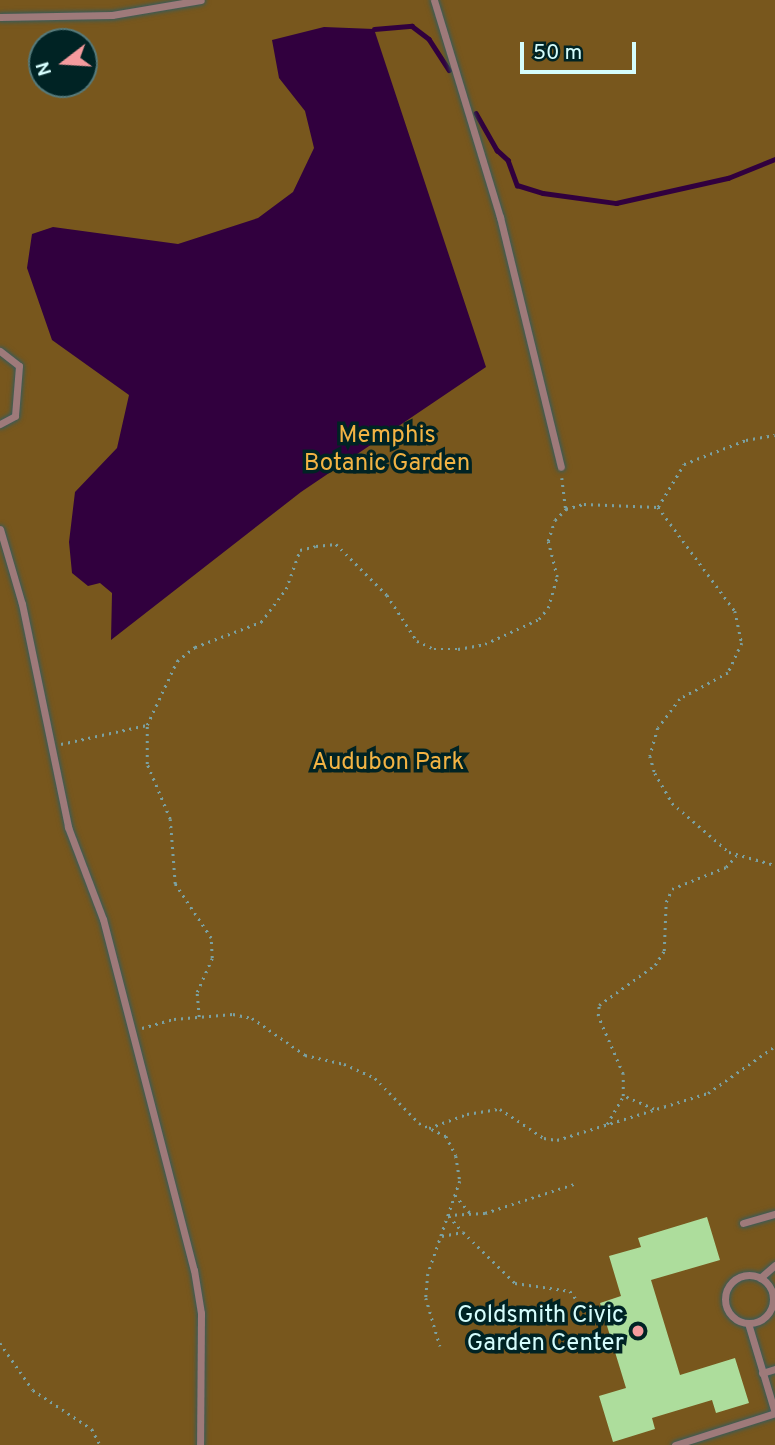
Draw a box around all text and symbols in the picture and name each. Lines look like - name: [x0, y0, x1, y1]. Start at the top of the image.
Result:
- north arrow: [28, 28, 98, 98]
- scale bar: [523, 28, 638, 72]
- text: 50 m: [533, 40, 582, 67]
- text: N: [31, 59, 58, 79]
- park label: Memphis Botanic Garden: [304, 423, 470, 479]
- park label: Audubon Park: [312, 750, 464, 778]
- place label: Goldsmith Civic Garden Center: [457, 1303, 624, 1359]
- marker: Goldsmith Civic Garden Center: [630, 1323, 646, 1339]

